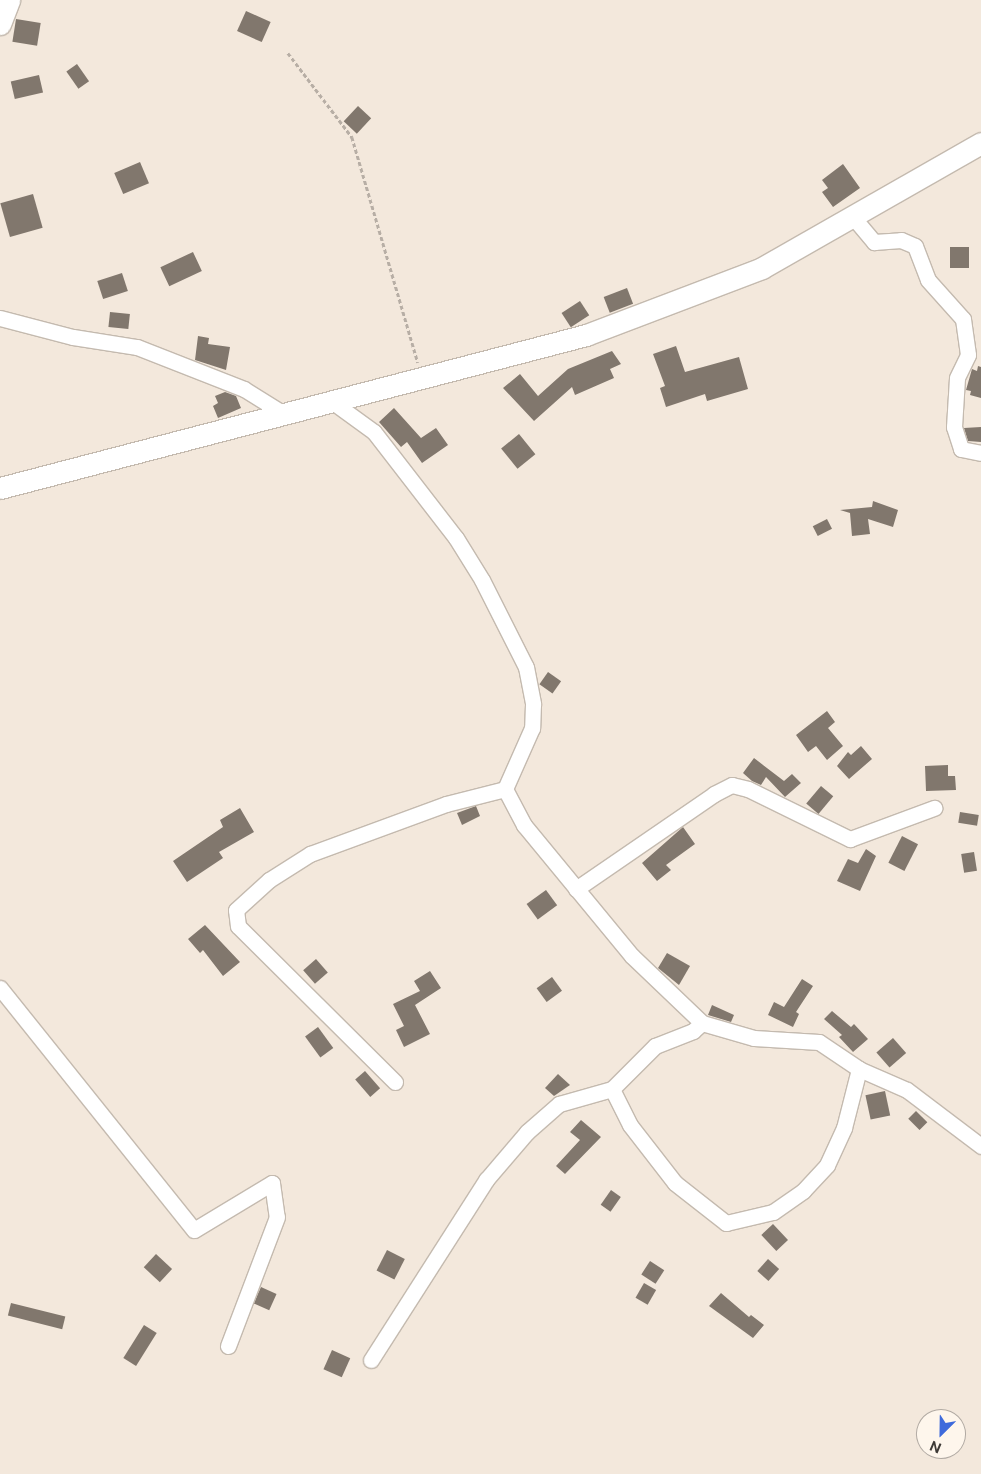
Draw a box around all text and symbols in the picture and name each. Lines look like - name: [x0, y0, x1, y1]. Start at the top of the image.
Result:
- north arrow: [916, 1409, 966, 1459]
- text: N: [927, 1437, 944, 1456]

